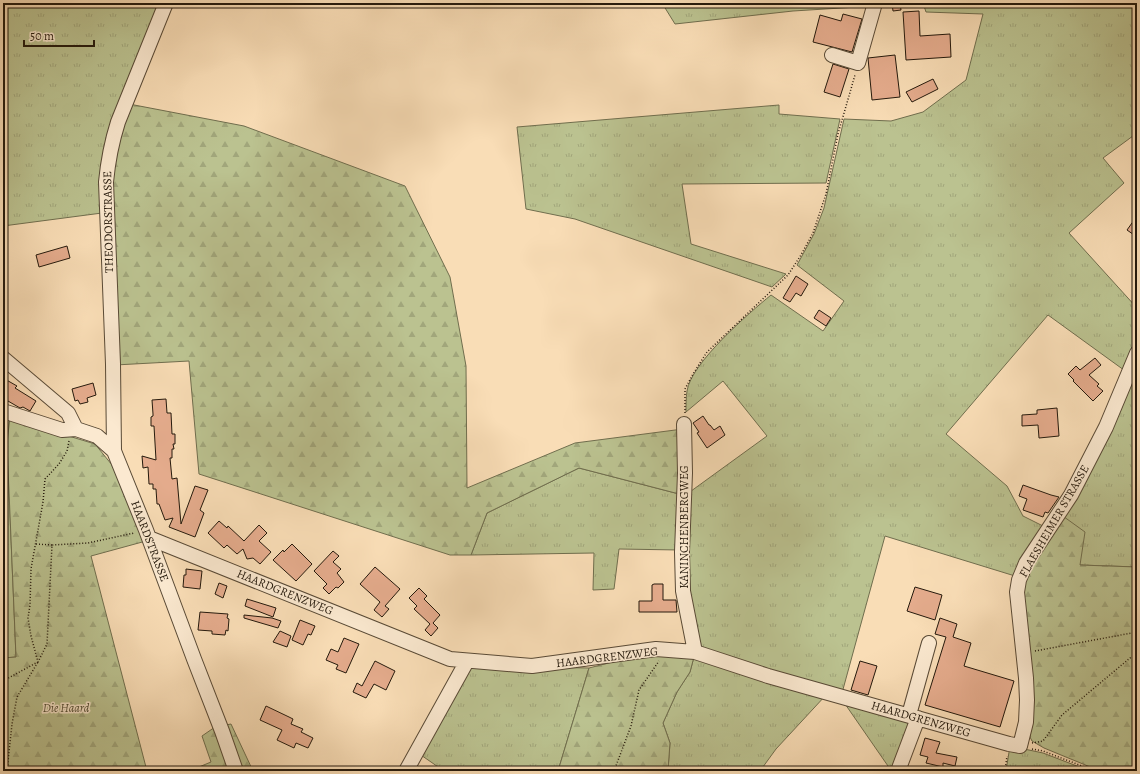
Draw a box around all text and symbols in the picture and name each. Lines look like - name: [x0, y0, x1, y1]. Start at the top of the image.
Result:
- scale bar: [24, 22, 94, 48]
- text: 50 m: [30, 28, 54, 44]
- street label: THEODORSTRASSE: [99, 171, 117, 273]
- street label: FLAESHEIMER STRASSE: [1015, 462, 1093, 580]
- street label: KANINCHENBERGWEG: [676, 465, 692, 589]
- street label: HAARDSTRASSE: [127, 498, 173, 584]
- street label: HAARDGRENZWEG: [234, 565, 336, 619]
- street label: HAARDGRENZWEG: [555, 643, 659, 671]
- street label: HAARDGRENZWEG: [869, 697, 973, 741]
- park label: Die Haard: [43, 700, 90, 716]

